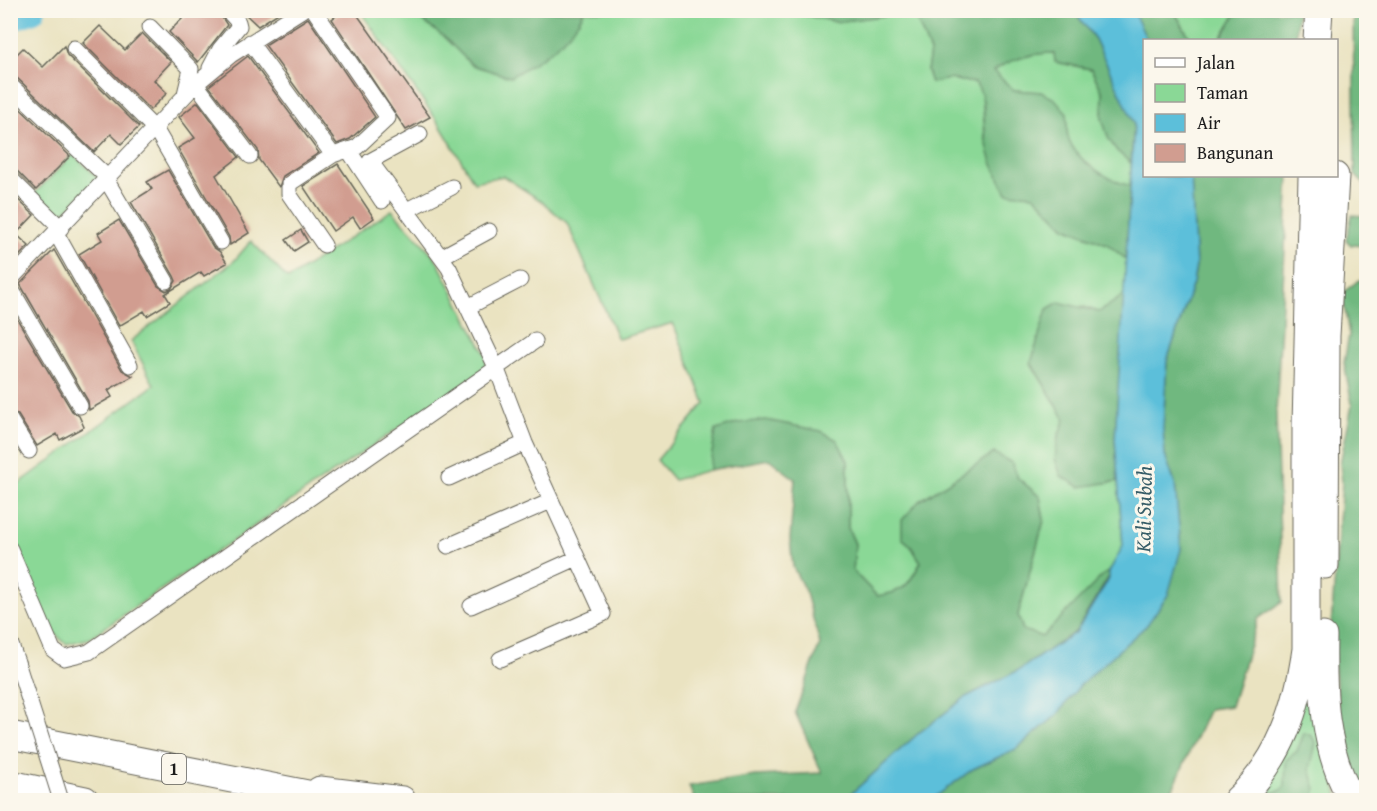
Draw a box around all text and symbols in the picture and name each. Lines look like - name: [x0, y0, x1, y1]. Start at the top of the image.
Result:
- legend: [1143, 39, 1338, 177]
- text: Jalan: [1195, 49, 1235, 76]
- text: Taman: [1197, 79, 1248, 106]
- text: Air: [1197, 109, 1221, 136]
- text: Bangunan: [1197, 139, 1273, 166]
- water label: Kali Subah: [1127, 465, 1160, 554]
- road number: 1: [162, 754, 186, 784]

